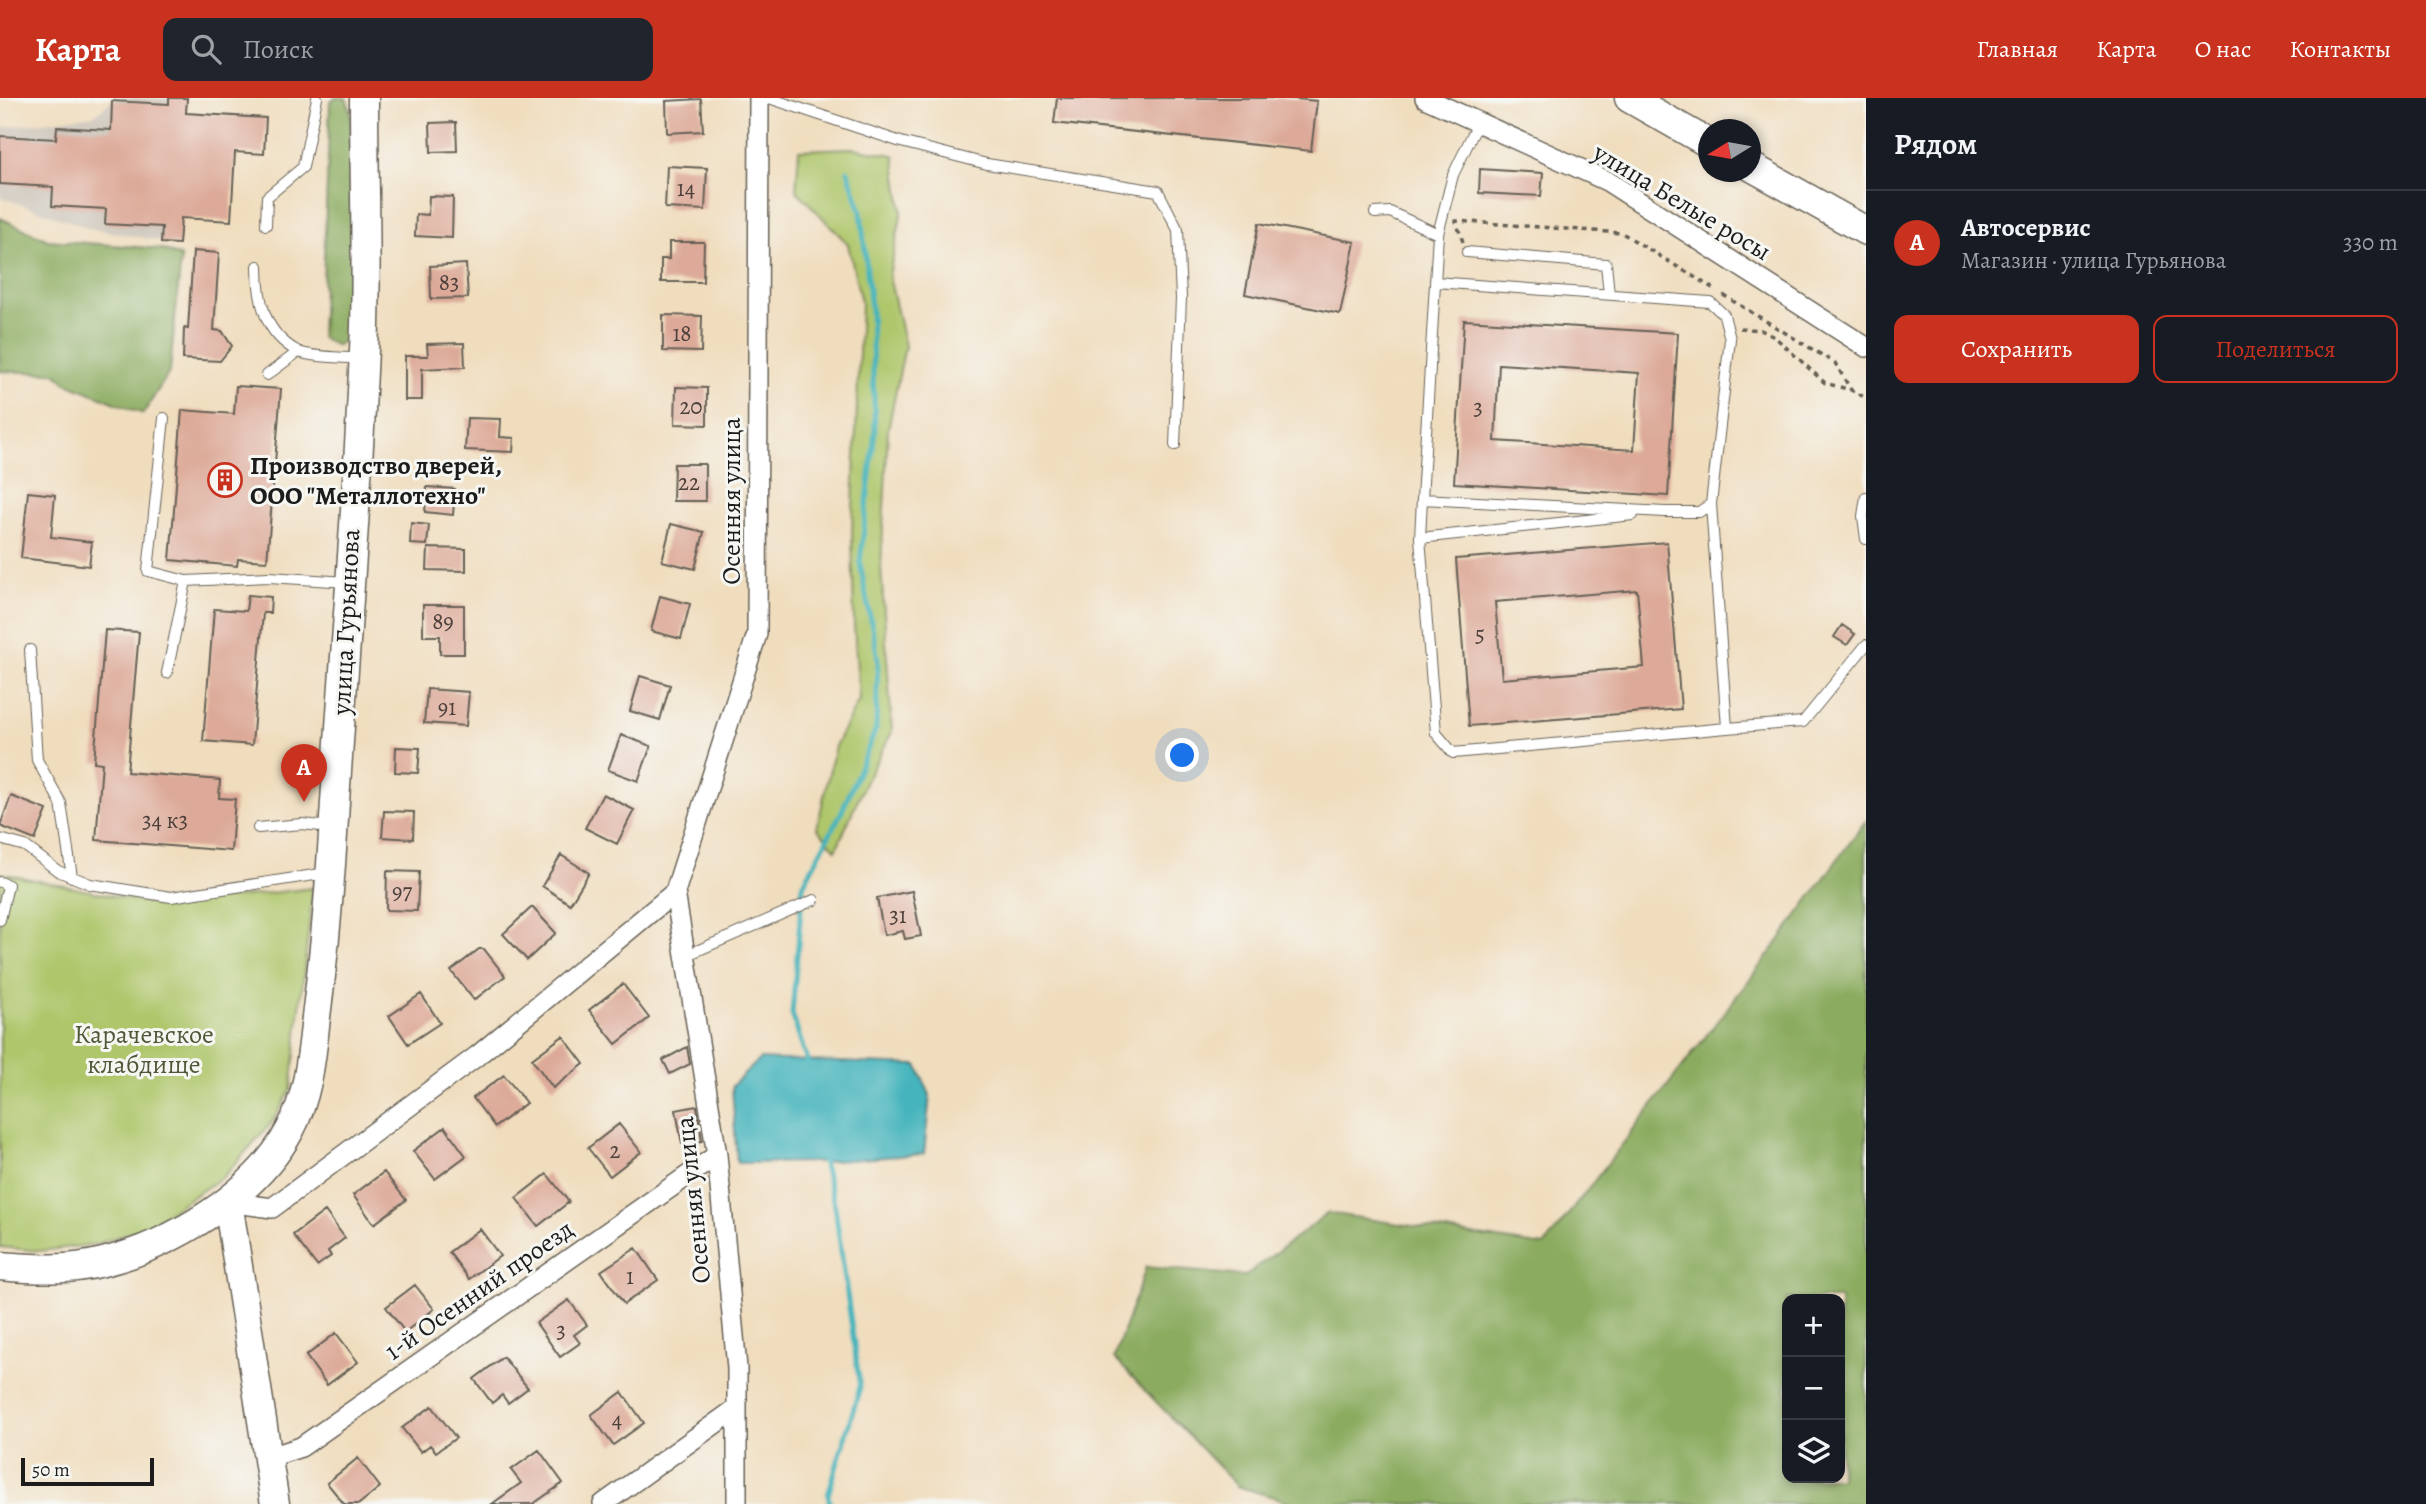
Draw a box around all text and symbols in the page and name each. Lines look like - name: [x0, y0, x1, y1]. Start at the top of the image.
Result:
- search box: [163, 18, 653, 81]
- text: Карта: [35, 27, 121, 72]
- icon: search: [187, 30, 225, 68]
- text: Поиск: [243, 32, 314, 67]
- text: Главная: [1977, 33, 2058, 65]
- text: Карта: [2096, 33, 2157, 65]
- text: О нас: [2195, 33, 2251, 65]
- text: Контакты: [2289, 33, 2391, 65]
- north arrow: [1698, 119, 1761, 182]
- text: Рядом: [1894, 124, 1977, 164]
- street label: улица Белые росы: [1586, 135, 1777, 269]
- house number: 14: [677, 173, 695, 204]
- text: Автосервис: [1961, 210, 2091, 245]
- text: A: [1910, 227, 1924, 258]
- text: 330 m: [2343, 227, 2398, 258]
- text: Магазин · улица Гурьянова: [1961, 245, 2226, 276]
- house number: 83: [439, 267, 459, 298]
- button: Сохранить: [1894, 315, 2139, 383]
- button: Поделиться: [2153, 315, 2398, 383]
- house number: 18: [672, 318, 692, 349]
- house number: 20: [679, 391, 703, 422]
- house number: 3: [1473, 392, 1483, 423]
- street label: Осенняя улица: [714, 417, 749, 585]
- place label: Производство дверей, ООО "Металлотехно": [250, 448, 502, 513]
- building icon: Производство дверей, ООО "Металлотехно": [206, 461, 244, 499]
- house number: 22: [678, 467, 700, 498]
- street label: улица Гурьянова: [324, 528, 368, 717]
- house number: 89: [432, 606, 454, 637]
- house number: 5: [1475, 619, 1485, 650]
- house number: 91: [438, 692, 456, 723]
- your location: [1165, 738, 1199, 772]
- pin: A: [281, 744, 327, 802]
- house number: 34 к3: [142, 805, 188, 836]
- house number: 97: [392, 876, 412, 907]
- house number: 31: [889, 900, 907, 931]
- park label: Карачевское клабдище: [74, 1017, 214, 1082]
- street label: Осенняя улица: [667, 1115, 719, 1285]
- house number: 2: [610, 1135, 621, 1166]
- street label: 1-й Осенний проезд: [378, 1212, 580, 1368]
- house number: 1: [626, 1261, 634, 1292]
- map controls: [1782, 1294, 1845, 1483]
- button: +: [1782, 1294, 1845, 1357]
- house number: 3: [556, 1315, 566, 1346]
- button: −: [1782, 1357, 1845, 1420]
- house number: 4: [612, 1404, 622, 1435]
- button: layers: [1782, 1420, 1845, 1483]
- scale bar: [21, 1455, 154, 1487]
- text: 50 m: [32, 1457, 70, 1483]

